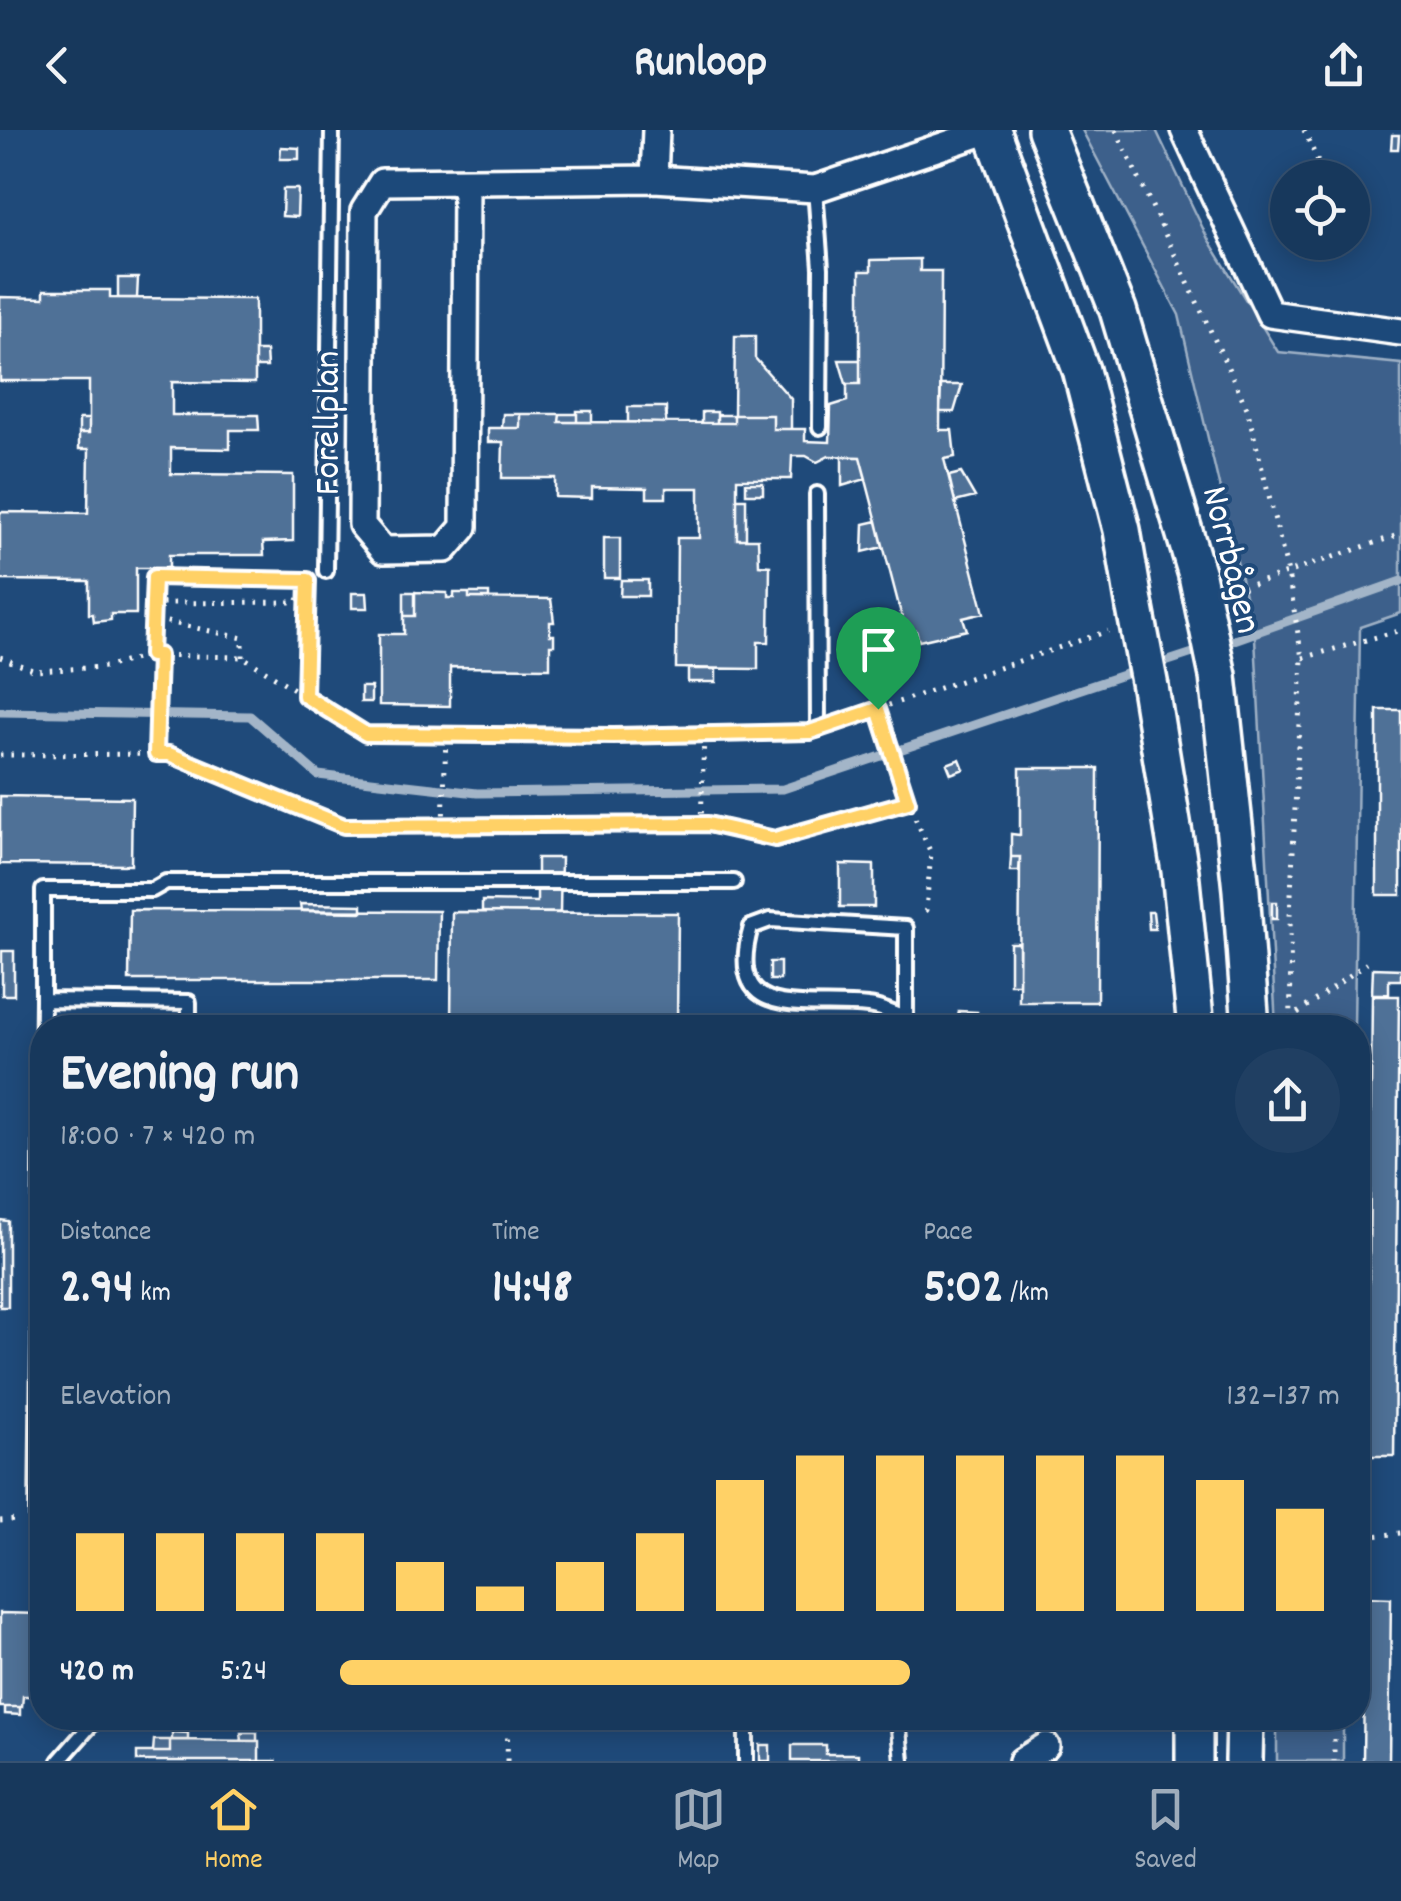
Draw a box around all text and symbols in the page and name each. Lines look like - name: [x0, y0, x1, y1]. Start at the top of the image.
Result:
- text: Runloop: [634, 33, 767, 97]
- icon: back: [30, 38, 85, 93]
- icon: share: [1316, 38, 1371, 93]
- map controls: [1270, 160, 1370, 260]
- button: locate: [1270, 160, 1370, 260]
- street label: Forellplan: [303, 351, 358, 495]
- street label: Norrbågen: [1184, 481, 1274, 640]
- pin: [836, 607, 921, 710]
- icon: arrive: [851, 622, 906, 677]
- text: Evening run: [60, 1038, 299, 1117]
- button: share: [1235, 1048, 1340, 1153]
- text: 18:00 · 7 × 420 m: [60, 1115, 255, 1161]
- text: Distance: [60, 1214, 151, 1254]
- text: Time: [492, 1214, 540, 1254]
- text: Pace: [923, 1214, 973, 1254]
- text: 2.94: [60, 1254, 134, 1326]
- text: 14:48: [492, 1254, 572, 1326]
- text: 5:02: [923, 1254, 1004, 1326]
- text: km: [134, 1275, 171, 1315]
- text: /km: [1004, 1275, 1049, 1315]
- text: Elevation: [60, 1375, 171, 1421]
- text: 132–137 m: [1226, 1375, 1340, 1421]
- text: 420 m: [60, 1650, 134, 1696]
- text: 5:24: [220, 1650, 267, 1696]
- tab: Home: [204, 1782, 263, 1882]
- tab: Map: [671, 1782, 726, 1882]
- tab: Saved: [1134, 1782, 1197, 1882]

